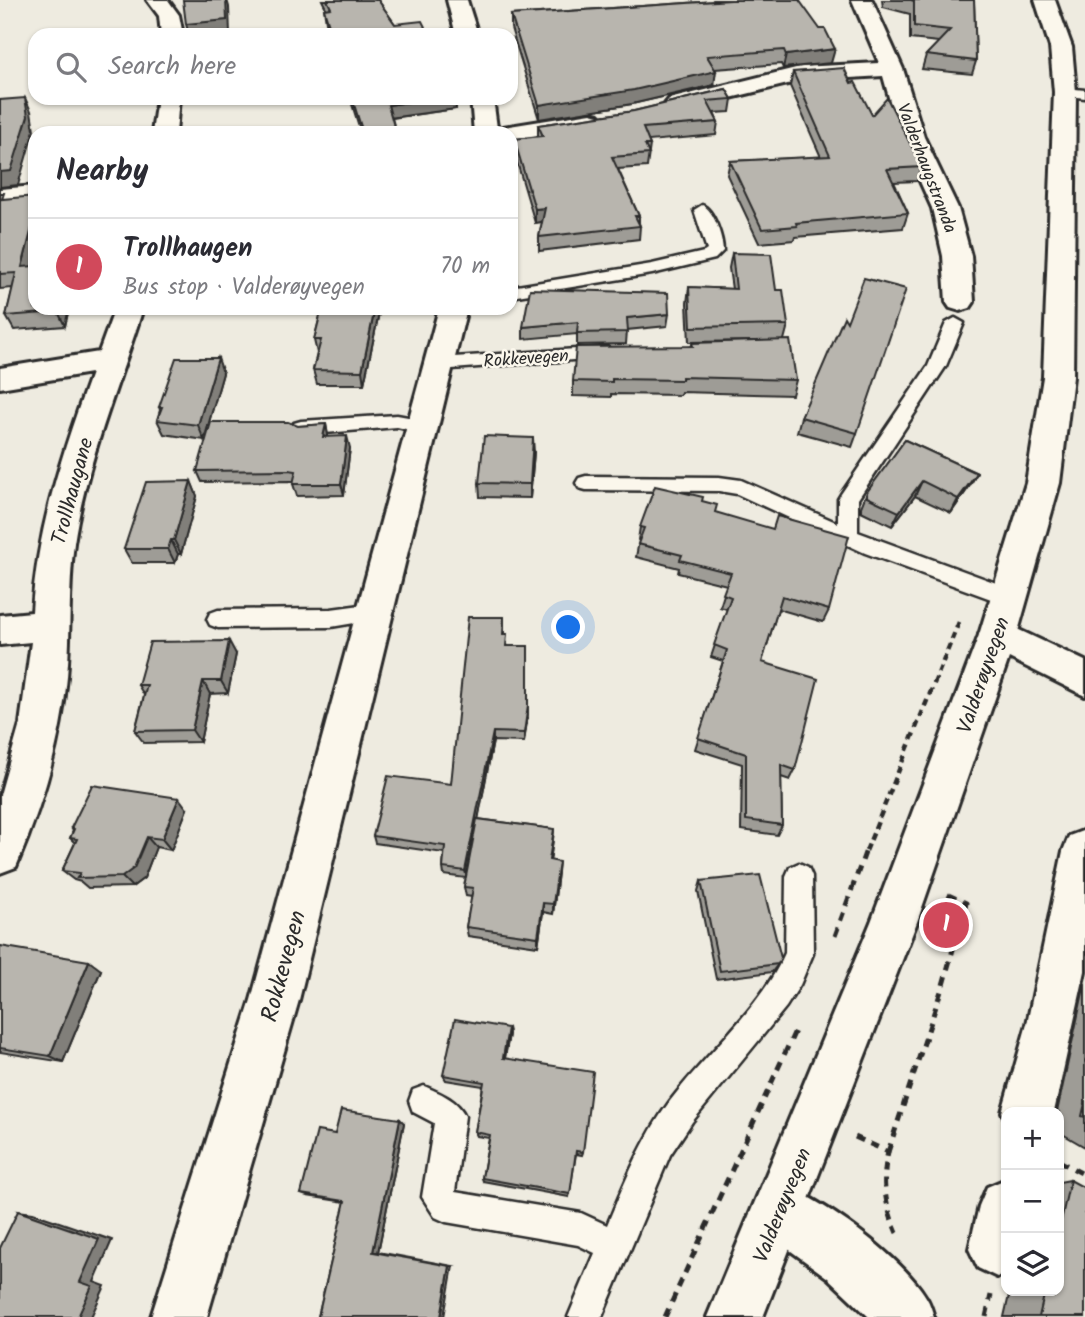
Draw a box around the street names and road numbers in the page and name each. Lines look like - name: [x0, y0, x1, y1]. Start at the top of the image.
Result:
- street label: Valderhaugstranda: [888, 99, 964, 238]
- street label: Rokkevegen: [482, 342, 570, 377]
- street label: Trollhaugane: [43, 434, 104, 549]
- street label: Valderøyvegen: [949, 613, 1020, 738]
- street label: Rokkevegen: [251, 906, 318, 1027]
- street label: Valderøyvegen: [745, 1143, 821, 1268]

